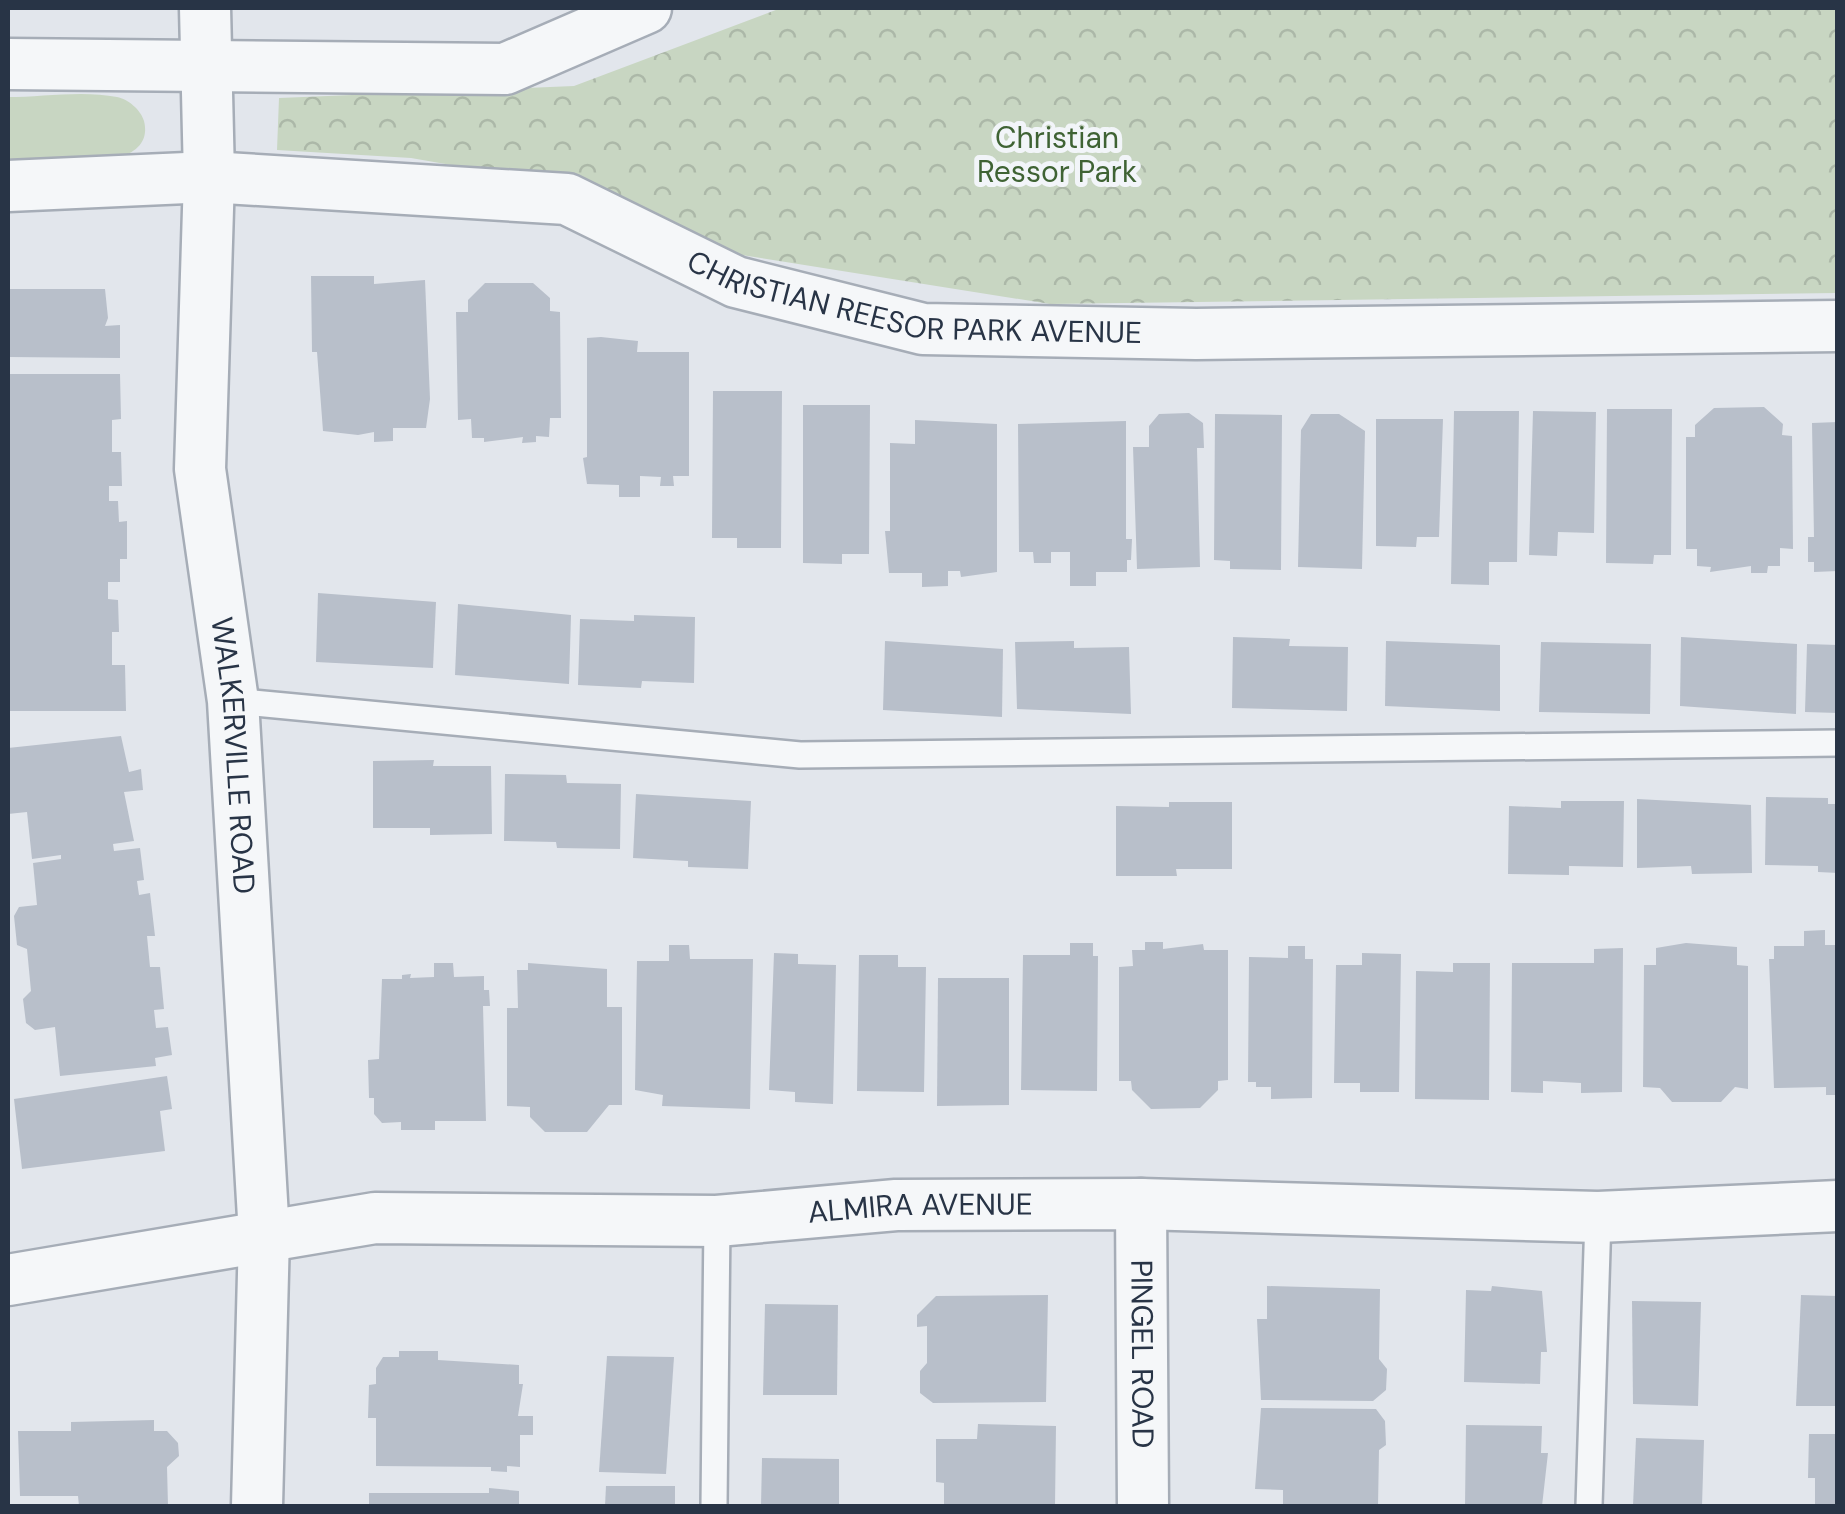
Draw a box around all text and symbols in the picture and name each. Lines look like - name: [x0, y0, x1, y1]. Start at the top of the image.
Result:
- park label: Christian Ressor Park: [977, 118, 1137, 191]
- street label: CHRISTIAN REESOR PARK AVENUE: [681, 241, 1142, 352]
- street label: WALKERVILLE ROAD: [202, 615, 264, 895]
- street label: ALMIRA AVENUE: [806, 1184, 1033, 1232]
- street label: PINGEL ROAD: [1122, 1259, 1163, 1449]

